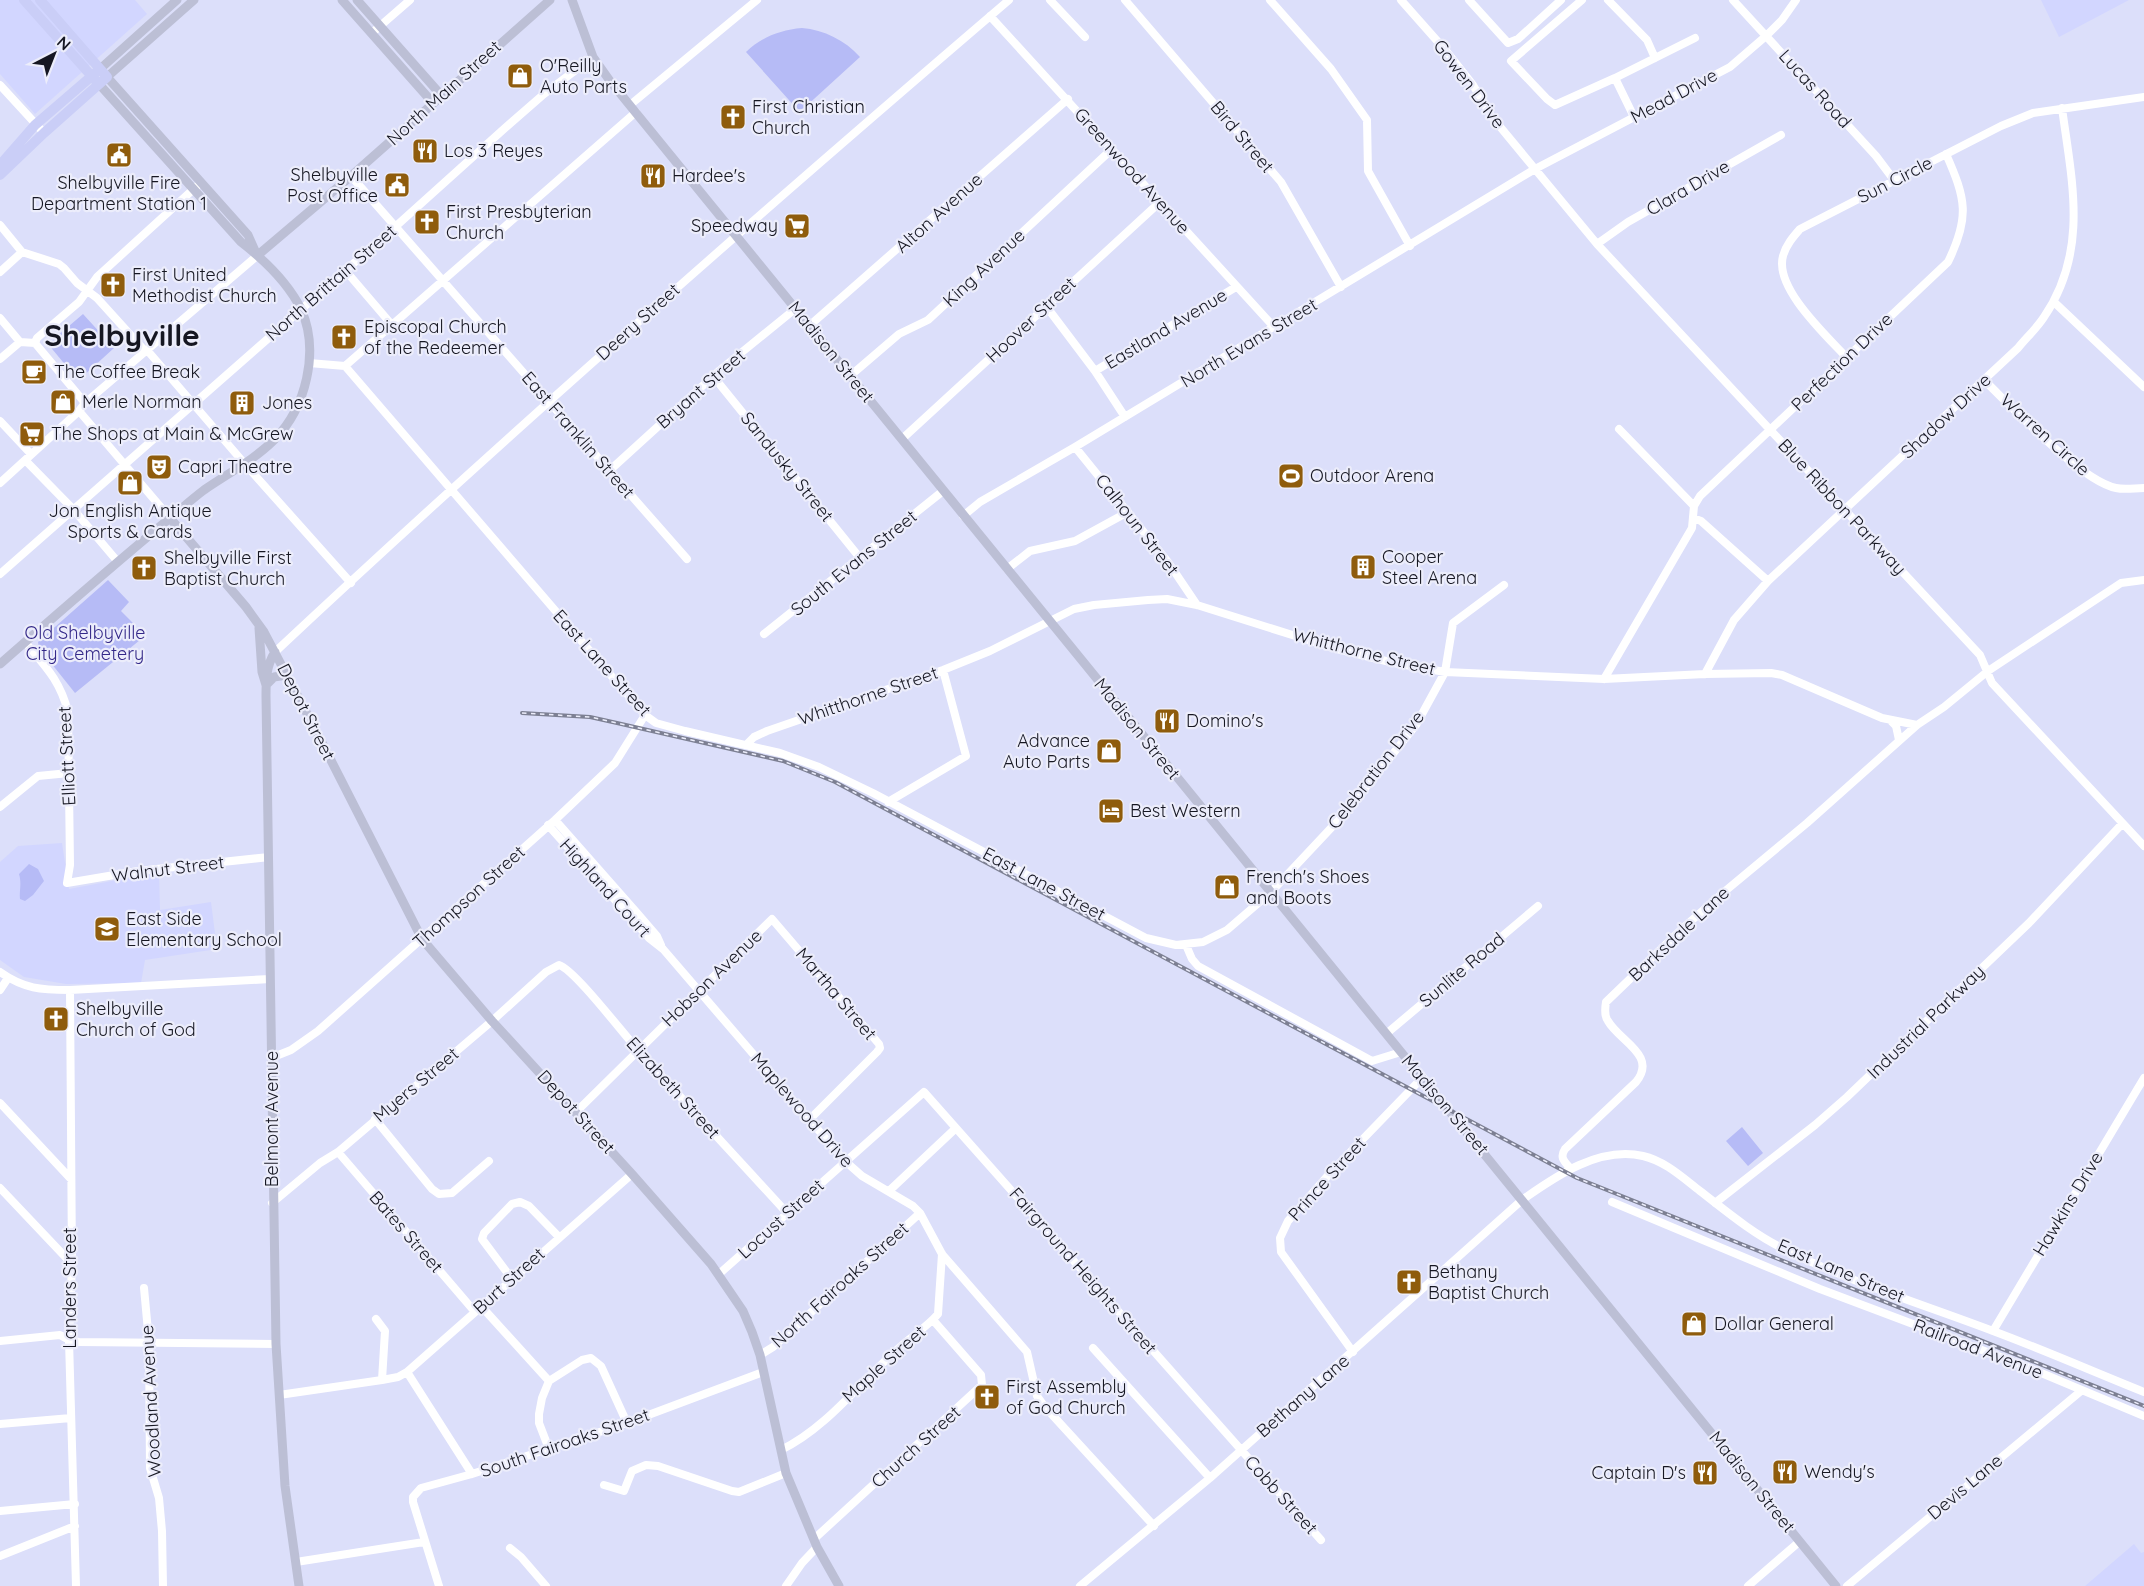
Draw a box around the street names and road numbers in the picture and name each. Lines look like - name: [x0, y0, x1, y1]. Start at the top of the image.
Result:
- street label: North Main Street: [382, 35, 506, 150]
- street label: Gowen Drive: [1428, 35, 1510, 133]
- street label: Lucas Road: [1774, 45, 1857, 133]
- street label: Mead Drive: [1626, 63, 1721, 128]
- street label: Bird Street: [1206, 96, 1279, 177]
- street label: Greenwood Avenue: [1069, 103, 1195, 239]
- street label: Sun Circle: [1853, 151, 1936, 208]
- street label: Clara Drive: [1642, 154, 1734, 221]
- street label: Alton Avenue: [890, 167, 987, 258]
- street label: North Brittain Street: [260, 219, 401, 346]
- street label: King Avenue: [938, 224, 1030, 312]
- street label: Hoover Street: [981, 272, 1081, 367]
- street label: Deery Street: [591, 278, 684, 365]
- street label: Eastland Avenue: [1100, 283, 1231, 374]
- street label: North Evans Street: [1176, 293, 1321, 392]
- street label: Madison Street: [783, 296, 879, 407]
- street label: Perfection Drive: [1786, 307, 1897, 416]
- street label: Bryant Street: [651, 344, 750, 434]
- street label: East Franklin Street: [517, 366, 640, 503]
- street label: Shadow Drive: [1896, 368, 1995, 463]
- street label: Warren Circle: [1996, 388, 2095, 481]
- street label: Sandusky Street: [736, 407, 839, 526]
- street label: Blue Ribbon Parkway: [1773, 434, 1911, 580]
- street label: Calhoun Street: [1091, 469, 1184, 580]
- street label: South Evans Street: [786, 505, 921, 621]
- street label: East Lane Street: [548, 605, 656, 721]
- street label: Whitthorne Street: [1290, 623, 1438, 680]
- street label: Depot Street: [272, 660, 341, 764]
- street label: Whitthorne Street: [795, 661, 941, 730]
- street label: Madison Street: [1089, 673, 1185, 784]
- street label: Elliott Street: [52, 706, 81, 806]
- street label: Celebration Drive: [1322, 706, 1429, 834]
- street label: Highland Court: [555, 833, 656, 942]
- street label: Thompson Street: [408, 840, 530, 953]
- street label: East Lane Street: [979, 842, 1110, 926]
- street label: Walnut Street: [110, 850, 225, 887]
- street label: Barksdale Lane: [1623, 881, 1734, 986]
- street label: Hobson Avenue: [657, 924, 767, 1031]
- street label: Sunlite Road: [1414, 927, 1509, 1012]
- street label: Martha Street: [791, 943, 882, 1045]
- street label: Industrial Parkway: [1862, 960, 1989, 1084]
- street label: Elizabeth Street: [622, 1032, 725, 1143]
- street label: Myers Street: [368, 1042, 463, 1127]
- street label: Maplewood Drive: [746, 1047, 859, 1172]
- street label: Madison Street: [1397, 1050, 1494, 1160]
- street label: Belmont Avenue: [260, 1051, 283, 1187]
- street label: Depot Street: [533, 1065, 620, 1158]
- street label: Prince Street: [1283, 1132, 1370, 1226]
- street label: Hawkins Drive: [2027, 1147, 2108, 1260]
- street label: Locust Street: [733, 1174, 829, 1264]
- street label: Fairground Heights Street: [1005, 1182, 1162, 1359]
- street label: Bates Street: [364, 1186, 448, 1277]
- street label: North Fairoaks Street: [766, 1217, 913, 1352]
- street label: Landers Street: [58, 1227, 81, 1349]
- street label: East Lane Street: [1774, 1233, 1908, 1308]
- street label: Burt Street: [468, 1242, 549, 1319]
- street label: Railroad Avenue: [1910, 1313, 2046, 1384]
- street label: Maple Street: [837, 1320, 930, 1407]
- street label: Woodland Avenue: [135, 1324, 166, 1478]
- street label: Bethany Lane: [1251, 1349, 1354, 1442]
- street label: Church Street: [866, 1400, 965, 1493]
- street label: South Fairoaks Street: [477, 1403, 652, 1482]
- street label: Madison Street: [1704, 1426, 1800, 1537]
- street label: Devis Lane: [1922, 1449, 2007, 1525]
- street label: Cobb Street: [1240, 1450, 1323, 1539]

